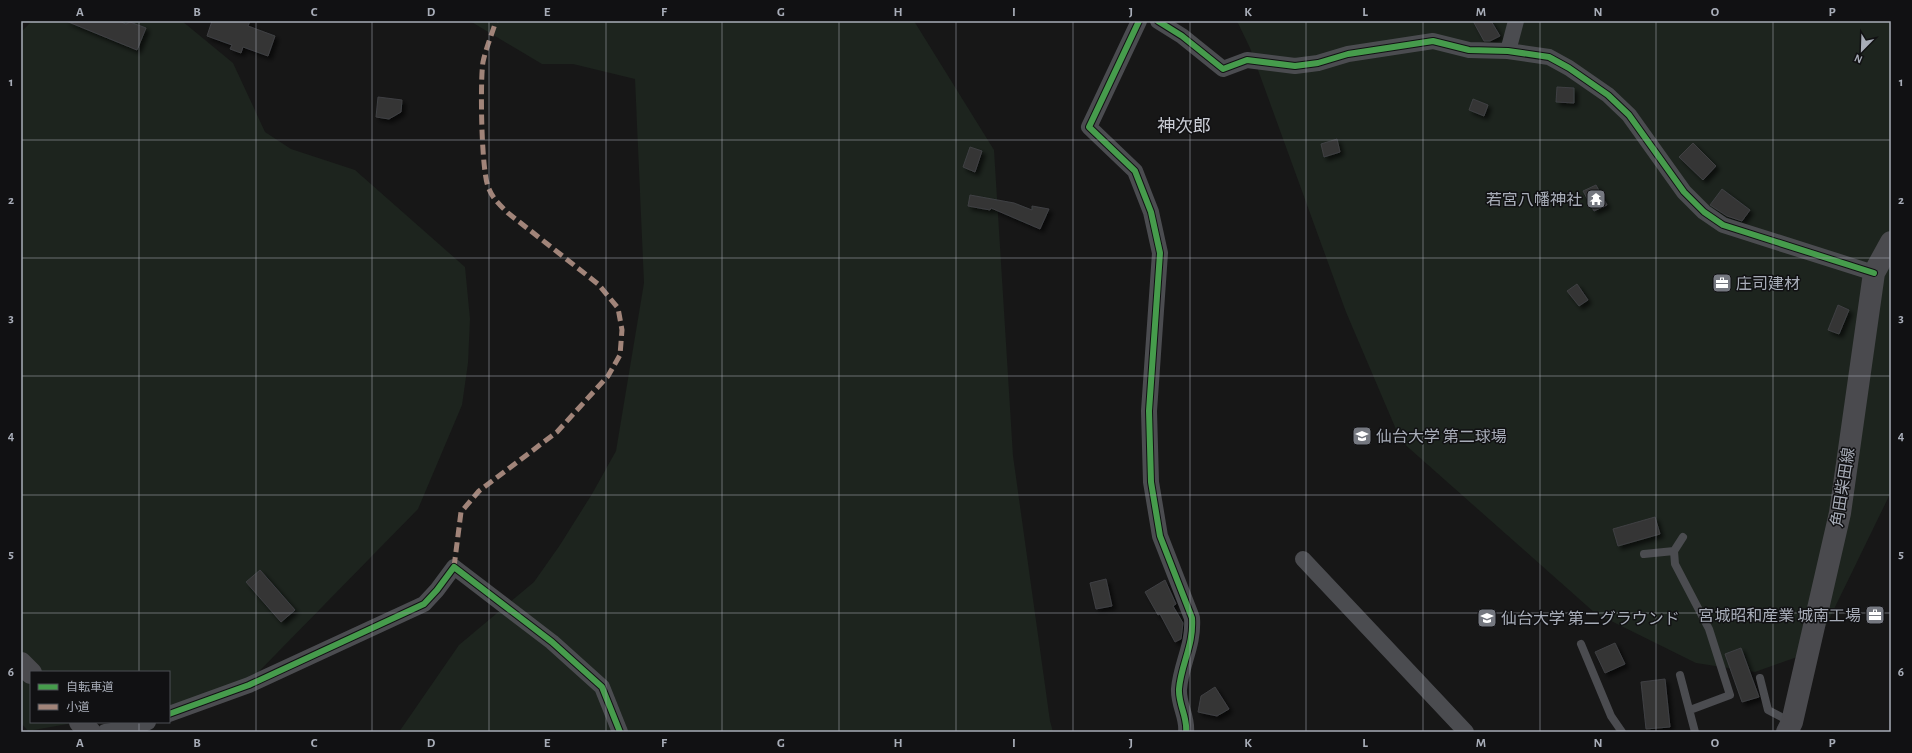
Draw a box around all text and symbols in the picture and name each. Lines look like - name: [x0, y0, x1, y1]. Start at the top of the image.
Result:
- text: A: [76, 6, 84, 19]
- text: B: [193, 6, 201, 19]
- text: C: [311, 6, 318, 19]
- text: D: [427, 6, 436, 19]
- text: E: [544, 6, 551, 19]
- text: F: [661, 6, 668, 19]
- text: G: [777, 6, 785, 19]
- text: H: [893, 6, 903, 19]
- text: I: [1012, 6, 1016, 19]
- text: J: [1129, 6, 1133, 19]
- text: K: [1244, 6, 1252, 19]
- text: L: [1362, 6, 1368, 19]
- text: M: [1476, 6, 1486, 19]
- text: N: [1593, 6, 1603, 19]
- text: O: [1711, 6, 1720, 19]
- text: P: [1828, 6, 1836, 19]
- north arrow: [1842, 30, 1882, 70]
- text: N: [1853, 52, 1864, 65]
- text: 1: [9, 76, 13, 89]
- text: 1: [1899, 76, 1903, 89]
- district label: 神次郎: [1157, 116, 1211, 136]
- temple icon: 若宮八幡神社: [1585, 188, 1607, 210]
- place label: 若宮八幡神社: [1486, 191, 1582, 208]
- text: 2: [8, 194, 14, 207]
- text: 2: [1898, 194, 1904, 207]
- office icon: 庄司建材: [1711, 272, 1733, 294]
- place label: 庄司建材: [1736, 275, 1800, 292]
- text: 3: [8, 312, 14, 325]
- text: 3: [1898, 312, 1904, 325]
- school or university icon: 仙台大学 第二球場: [1351, 425, 1373, 447]
- place label: 仙台大学 第二球場: [1376, 428, 1507, 445]
- text: 4: [8, 430, 15, 443]
- text: 4: [1898, 430, 1905, 443]
- street label: 角田柴田線: [1828, 446, 1857, 528]
- text: 5: [8, 548, 14, 561]
- text: 5: [1898, 548, 1904, 561]
- office icon: 宮城昭和産業 城南工場: [1864, 604, 1886, 626]
- school or university icon: 仙台大学 第二グラウンド: [1476, 607, 1498, 629]
- place label: 宮城昭和産業 城南工場: [1698, 607, 1861, 624]
- place label: 仙台大学 第二グラウンド: [1501, 610, 1680, 627]
- text: 6: [8, 666, 14, 679]
- text: 6: [1898, 666, 1904, 679]
- legend: [30, 671, 170, 723]
- text: 自転車道: [66, 680, 114, 693]
- text: 小道: [66, 700, 90, 713]
- text: A: [76, 737, 84, 750]
- text: B: [193, 737, 201, 750]
- text: C: [311, 737, 318, 750]
- text: D: [427, 737, 436, 750]
- text: E: [544, 737, 551, 750]
- text: F: [661, 737, 668, 750]
- text: G: [777, 737, 785, 750]
- text: H: [893, 737, 903, 750]
- text: I: [1012, 737, 1016, 750]
- text: J: [1129, 737, 1133, 750]
- text: K: [1244, 737, 1252, 750]
- text: L: [1362, 737, 1368, 750]
- text: M: [1476, 737, 1486, 750]
- text: N: [1593, 737, 1603, 750]
- text: O: [1711, 737, 1720, 750]
- text: P: [1828, 737, 1836, 750]

